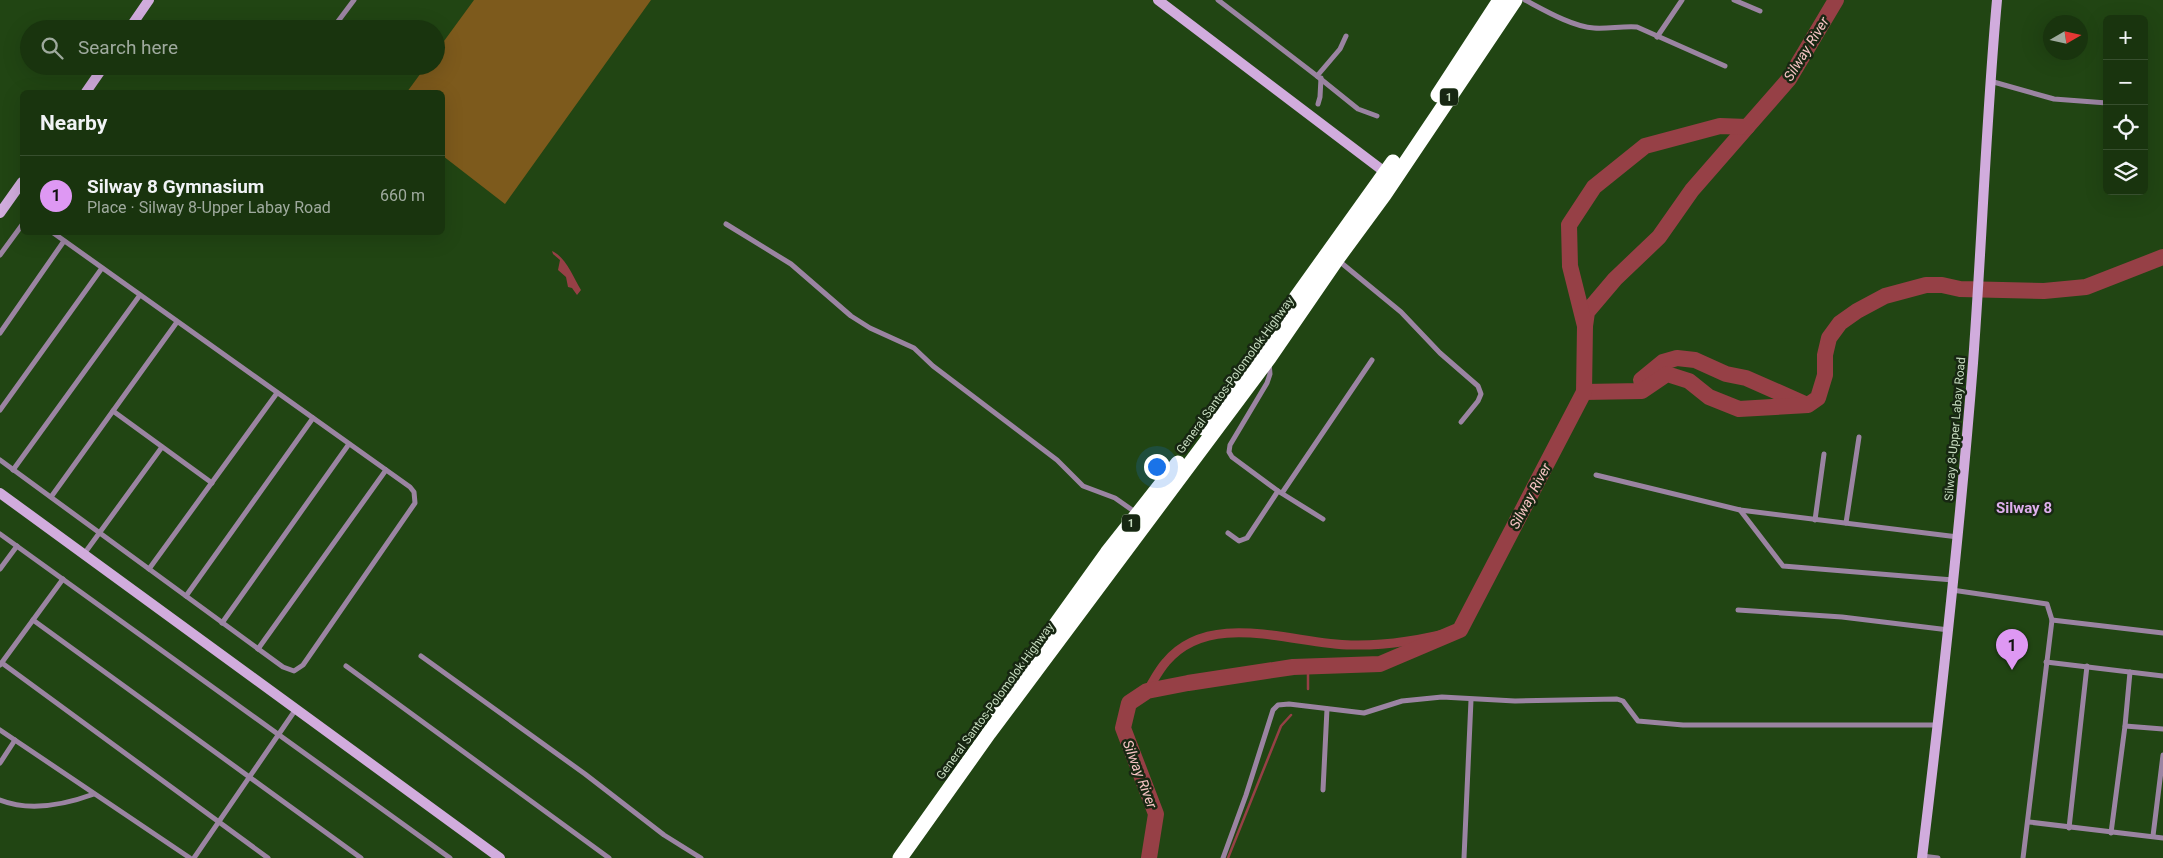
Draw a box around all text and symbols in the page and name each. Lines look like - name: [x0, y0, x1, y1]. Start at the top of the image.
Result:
- water label: Silway River: [1780, 14, 1832, 84]
- north arrow: [2043, 15, 2088, 60]
- map controls: [2103, 15, 2148, 195]
- button: +: [2103, 15, 2148, 60]
- search box: [20, 20, 445, 75]
- icon: search: [38, 34, 66, 62]
- text: Search here: [78, 36, 178, 59]
- button: −: [2103, 60, 2148, 105]
- road number: 1: [1440, 88, 1458, 105]
- button: locate: [2103, 105, 2148, 150]
- text: Nearby: [40, 111, 107, 135]
- button: layers: [2103, 150, 2148, 195]
- text: Silway 8 Gymnasium: [87, 175, 264, 198]
- text: 1: [51, 186, 61, 205]
- text: 660 m: [380, 186, 425, 205]
- text: Place · Silway 8-Upper Labay Road: [87, 198, 331, 217]
- street label: General Santos-Polomolok Highway: [1173, 294, 1297, 456]
- street label: Silway 8-Upper Labay Road: [1942, 357, 1968, 501]
- your location: [1144, 454, 1170, 480]
- water label: Silway River: [1506, 460, 1554, 532]
- district label: Silway 8: [1996, 499, 2052, 517]
- road number: 1: [1122, 514, 1140, 532]
- street label: General Santos-Polomolok Highway: [933, 620, 1057, 782]
- pin: 1: [1996, 629, 2028, 670]
- water label: Silway River: [1120, 738, 1161, 811]

